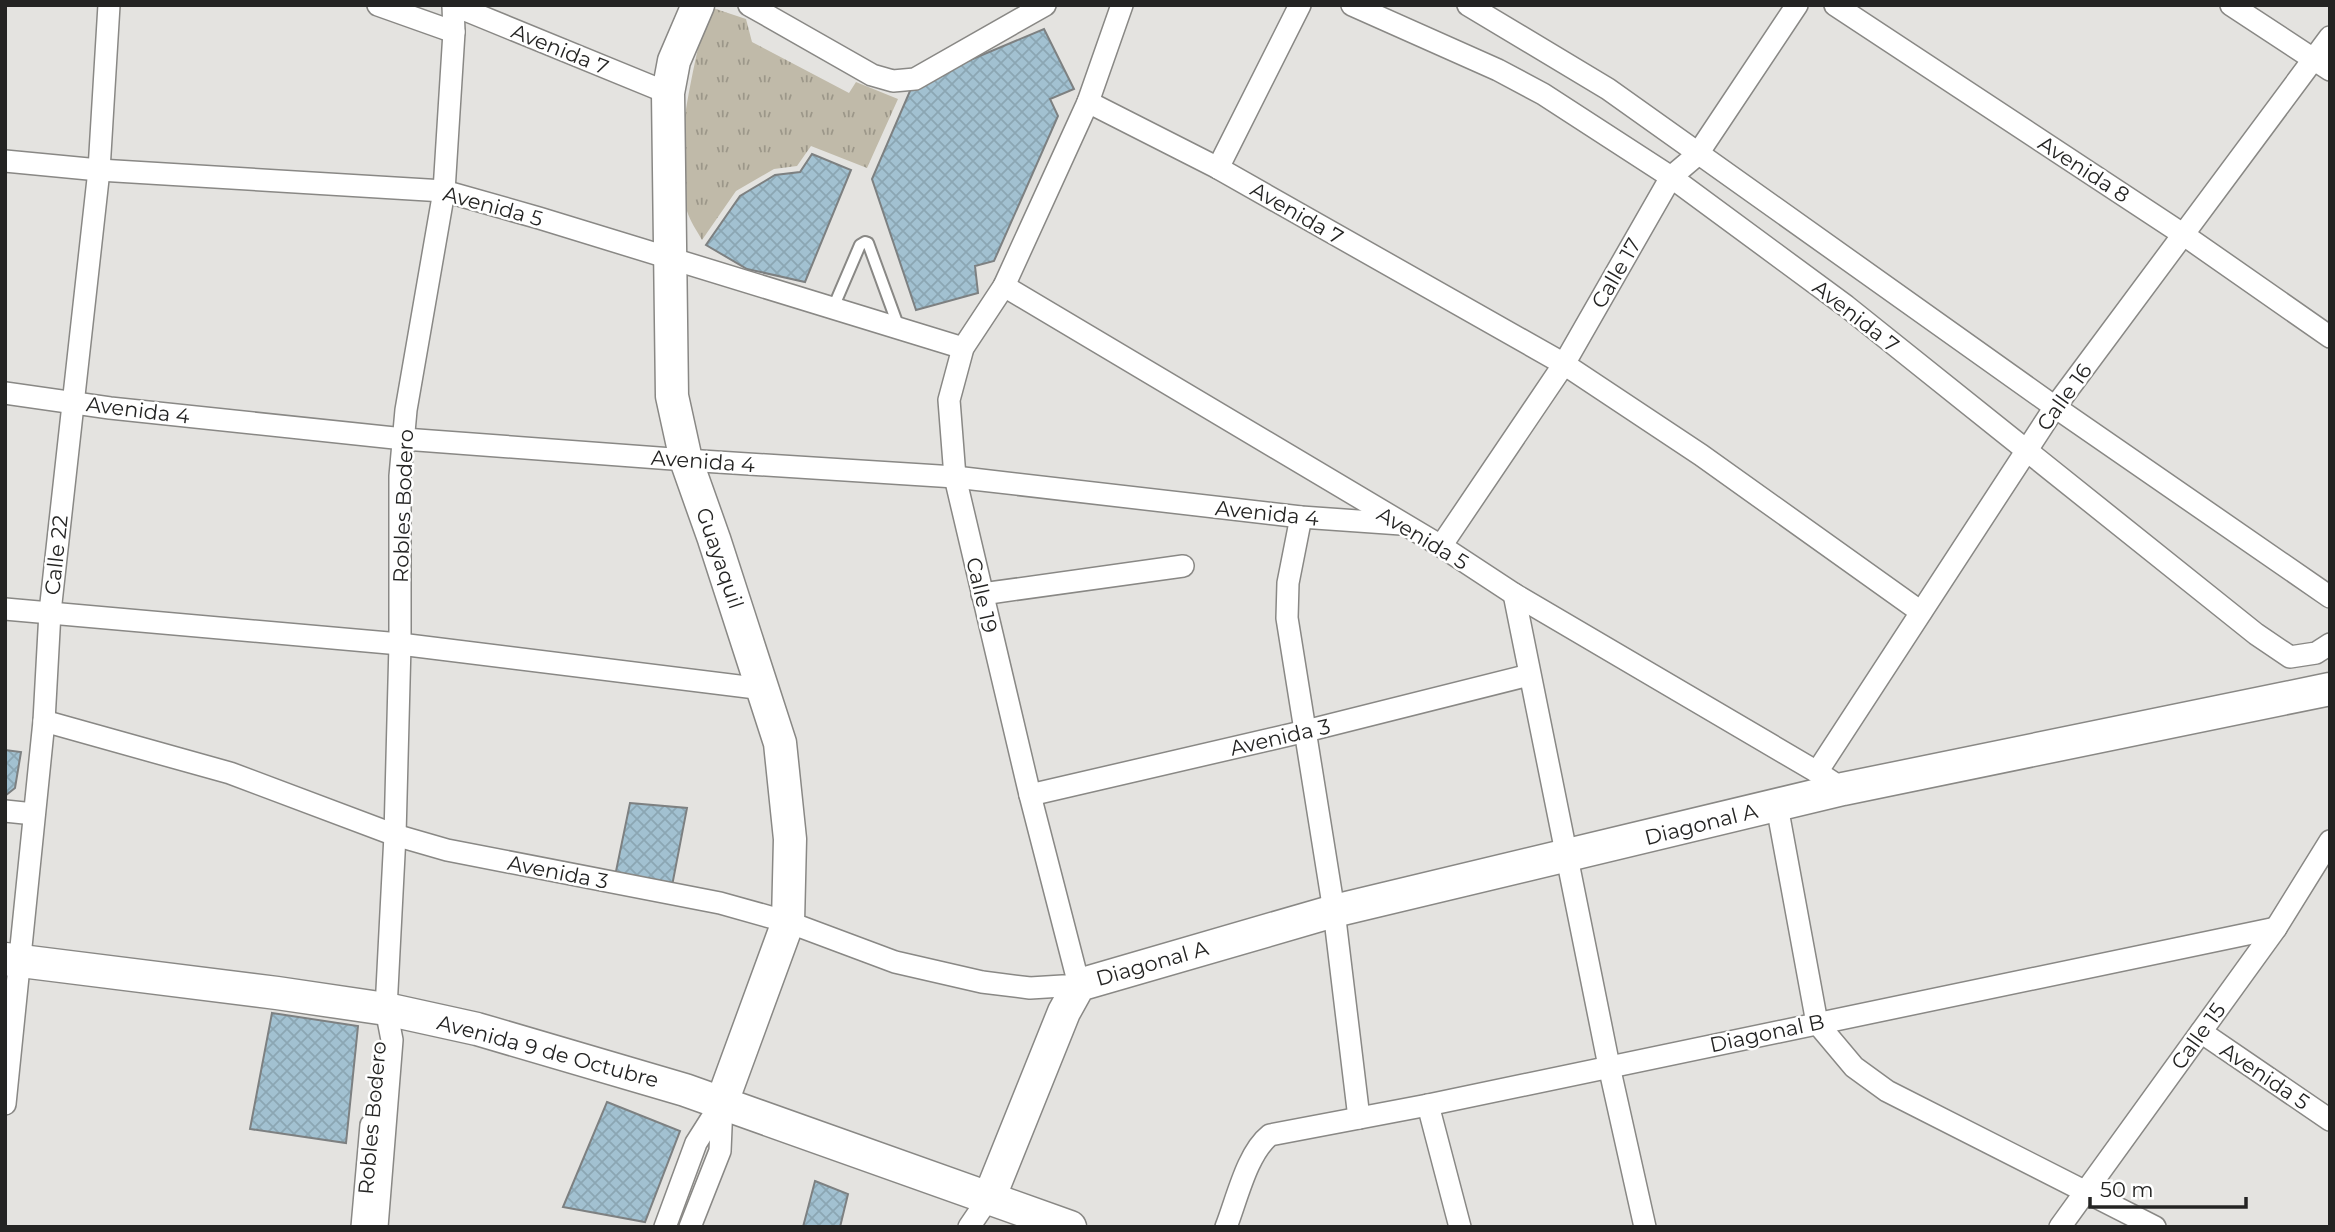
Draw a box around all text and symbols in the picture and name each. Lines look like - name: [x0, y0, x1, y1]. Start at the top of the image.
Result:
- street label: Avenida 7: [508, 18, 612, 80]
- street label: Avenida 8: [2034, 130, 2134, 208]
- street label: Avenida 7: [1246, 177, 1348, 249]
- street label: Avenida 5: [440, 181, 546, 231]
- street label: Calle 17: [1586, 234, 1646, 312]
- street label: Avenida 7: [1808, 275, 1904, 357]
- street label: Calle 16: [2031, 358, 2097, 435]
- street label: Avenida 4: [85, 391, 191, 429]
- street label: Robles Bodero: [388, 429, 418, 583]
- street label: Avenida 4: [650, 445, 756, 477]
- street label: Avenida 4: [1214, 495, 1320, 531]
- street label: Avenida 5: [1373, 501, 1473, 575]
- street label: Guayaquil: [691, 504, 749, 612]
- street label: Calle 22: [39, 514, 73, 596]
- street label: Calle 19: [961, 555, 1003, 635]
- street label: Avenida 3: [1227, 713, 1333, 761]
- street label: Diagonal A: [1642, 798, 1761, 850]
- street label: Avenida 3: [506, 850, 610, 894]
- street label: Diagonal A: [1093, 935, 1212, 991]
- street label: Calle 15: [2166, 998, 2231, 1074]
- street label: Avenida 9 de Octubre: [435, 1009, 661, 1093]
- street label: Diagonal B: [1707, 1009, 1827, 1057]
- street label: Avenida 5: [2216, 1037, 2314, 1115]
- street label: Robles Bodero: [353, 1040, 391, 1196]
- scale bar: [2090, 1166, 2246, 1210]
- text: 50 m: [2100, 1177, 2154, 1202]

